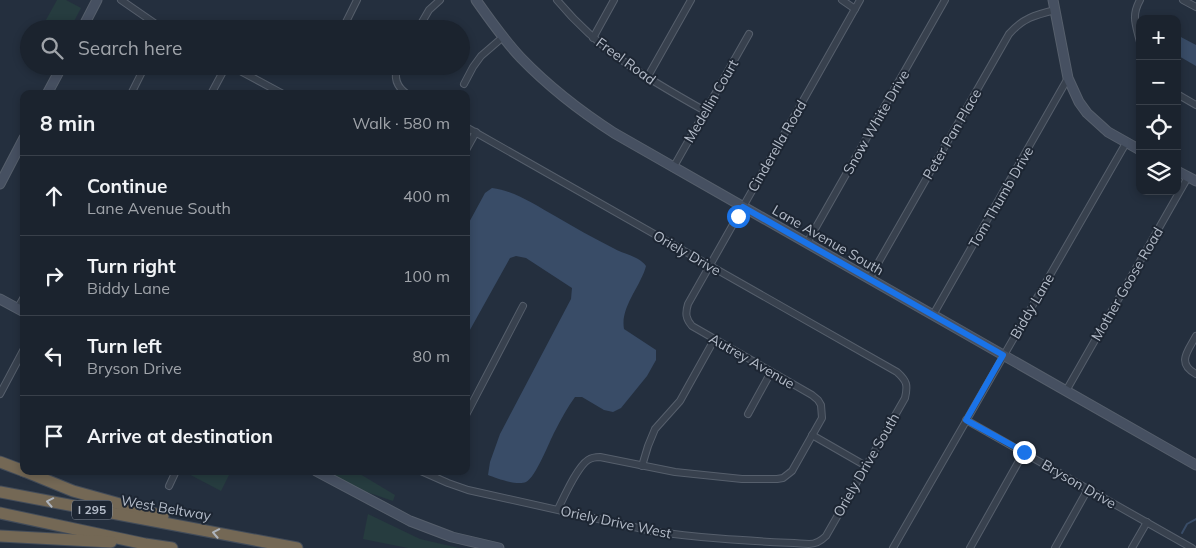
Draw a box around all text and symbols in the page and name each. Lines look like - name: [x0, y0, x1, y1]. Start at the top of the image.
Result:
- map controls: [1136, 15, 1181, 195]
- button: +: [1136, 15, 1181, 60]
- search box: [20, 20, 470, 75]
- street label: Freel Road: [593, 33, 659, 89]
- icon: search: [38, 34, 66, 62]
- text: Search here: [78, 36, 182, 60]
- street label: Medellin Court: [680, 56, 742, 146]
- button: −: [1136, 60, 1181, 105]
- street label: Snow White Drive: [839, 67, 913, 177]
- street label: Peter Pan Place: [919, 85, 985, 183]
- street label: Cinderella Road: [744, 97, 810, 195]
- button: locate: [1136, 105, 1181, 150]
- text: 8 min: [40, 110, 95, 136]
- text: Walk · 580 m: [352, 113, 450, 133]
- street label: Tom Thumb Drive: [965, 143, 1037, 251]
- button: layers: [1136, 150, 1181, 195]
- text: Continue: [87, 174, 167, 198]
- icon: ahead: [40, 182, 68, 210]
- text: 400 m: [403, 186, 450, 206]
- text: Lane Avenue South: [87, 198, 231, 218]
- street label: Lane Avenue South: [769, 201, 887, 279]
- route start: [727, 205, 750, 228]
- street label: Mother Goose Road: [1087, 224, 1167, 344]
- street label: Oriely Drive: [650, 226, 724, 280]
- text: Turn right: [87, 254, 176, 278]
- icon: right: [40, 262, 68, 290]
- text: 100 m: [403, 266, 450, 286]
- street label: Biddy Lane: [1006, 270, 1058, 342]
- text: Biddy Lane: [87, 278, 170, 298]
- street label: Autrey Avenue: [706, 329, 798, 393]
- text: Turn left: [87, 334, 162, 358]
- icon: left: [40, 342, 68, 370]
- text: 80 m: [413, 346, 450, 366]
- text: Bryson Drive: [87, 358, 182, 378]
- street label: Oriely Drive South: [829, 410, 903, 520]
- icon: arrive: [40, 422, 68, 450]
- text: Arrive at destination: [87, 424, 273, 448]
- route end: [1013, 441, 1036, 464]
- street label: Bryson Drive: [1039, 455, 1119, 513]
- street label: West Beltway: [120, 491, 213, 525]
- one-way arrow: [46, 497, 55, 507]
- road number: I 295: [72, 500, 112, 520]
- street label: Oriely Drive West: [559, 501, 673, 543]
- one-way arrow: [212, 528, 221, 538]

